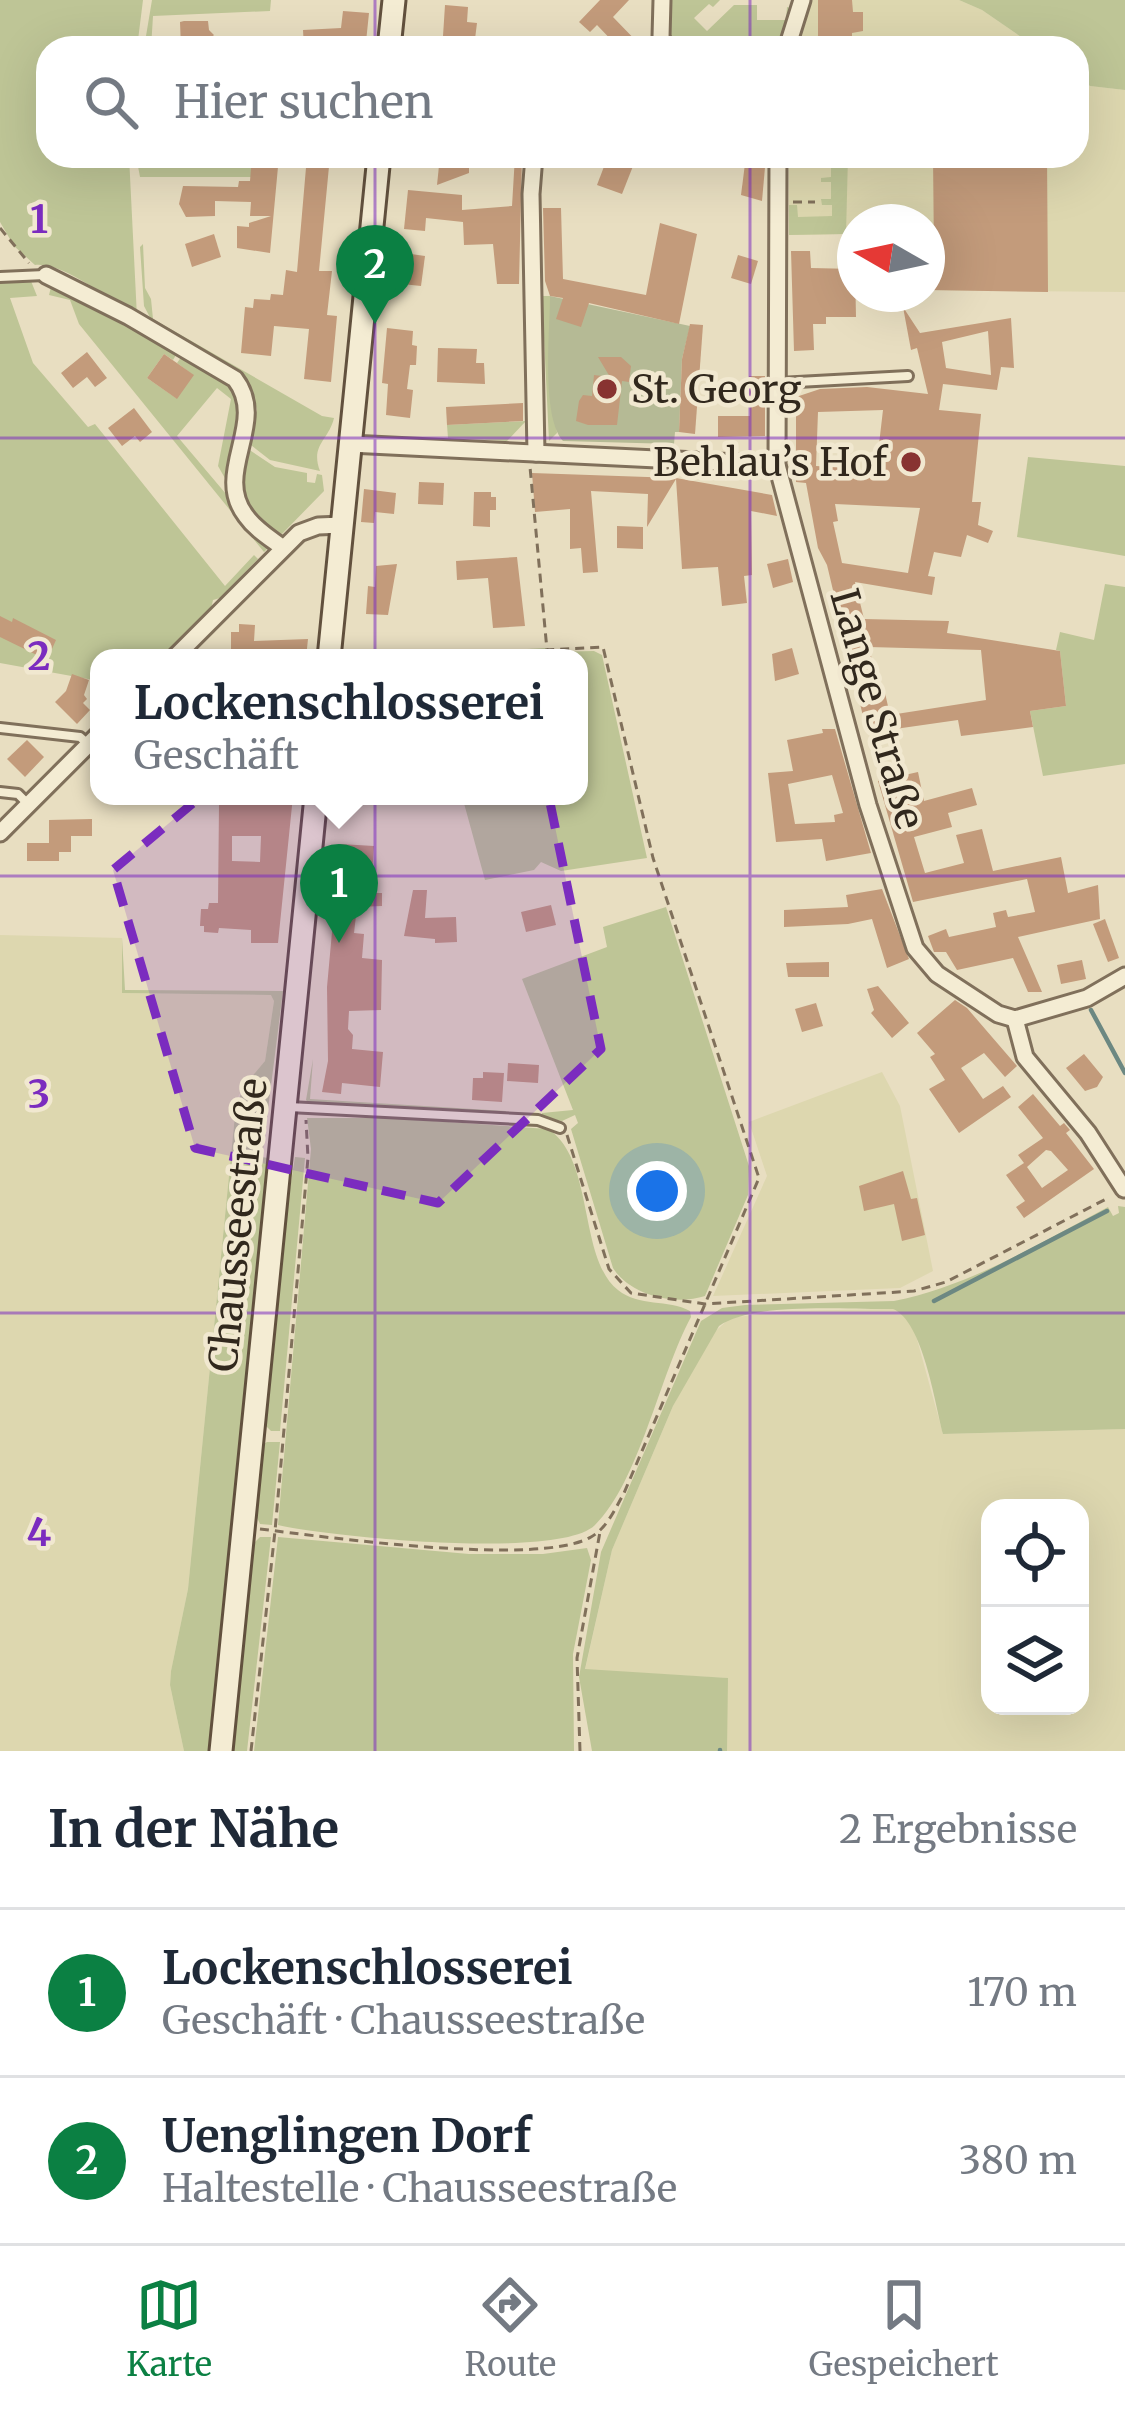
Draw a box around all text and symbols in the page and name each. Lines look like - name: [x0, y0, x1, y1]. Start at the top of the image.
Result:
- search box: [36, 36, 1089, 168]
- icon: search: [78, 69, 144, 135]
- text: Hier suchen: [174, 74, 433, 130]
- text: 1: [30, 195, 48, 244]
- north arrow: [837, 204, 945, 312]
- pin: 2: [336, 225, 414, 324]
- place label: St. Georg: [631, 365, 802, 414]
- marker: St. Georg: [594, 376, 620, 402]
- place label: Behlau’s Hof: [653, 438, 889, 487]
- marker: Behlau’s Hof: [898, 449, 924, 475]
- street label: Lange Straße: [819, 583, 935, 835]
- text: 2: [28, 632, 50, 681]
- popup: [90, 649, 588, 805]
- text: Lockenschlosserei: [134, 675, 544, 731]
- text: Geschäft: [134, 731, 299, 780]
- pin: 1: [300, 844, 378, 943]
- text: 3: [28, 1070, 50, 1119]
- street label: Chausseestraße: [198, 1076, 278, 1374]
- your location: [627, 1161, 687, 1221]
- map controls: [981, 1499, 1089, 1715]
- button: locate: [981, 1499, 1089, 1607]
- text: 4: [27, 1508, 52, 1557]
- button: layers: [981, 1607, 1089, 1715]
- text: In der Nähe: [48, 1797, 339, 1861]
- text: 2 Ergebnisse: [839, 1805, 1077, 1854]
- text: Lockenschlosserei: [162, 1940, 573, 1996]
- text: 1: [78, 1968, 96, 2017]
- text: 170 m: [967, 1968, 1077, 2017]
- text: Geschäft · Chausseestraße: [162, 1996, 645, 2045]
- text: Uenglingen Dorf: [162, 2108, 531, 2164]
- text: 2: [76, 2136, 98, 2185]
- text: 380 m: [959, 2136, 1077, 2185]
- text: Haltestelle · Chausseestraße: [162, 2164, 677, 2213]
- tab: Karte: [126, 2272, 212, 2385]
- tab: Route: [464, 2272, 556, 2385]
- tab: Gespeichert: [809, 2272, 999, 2385]

